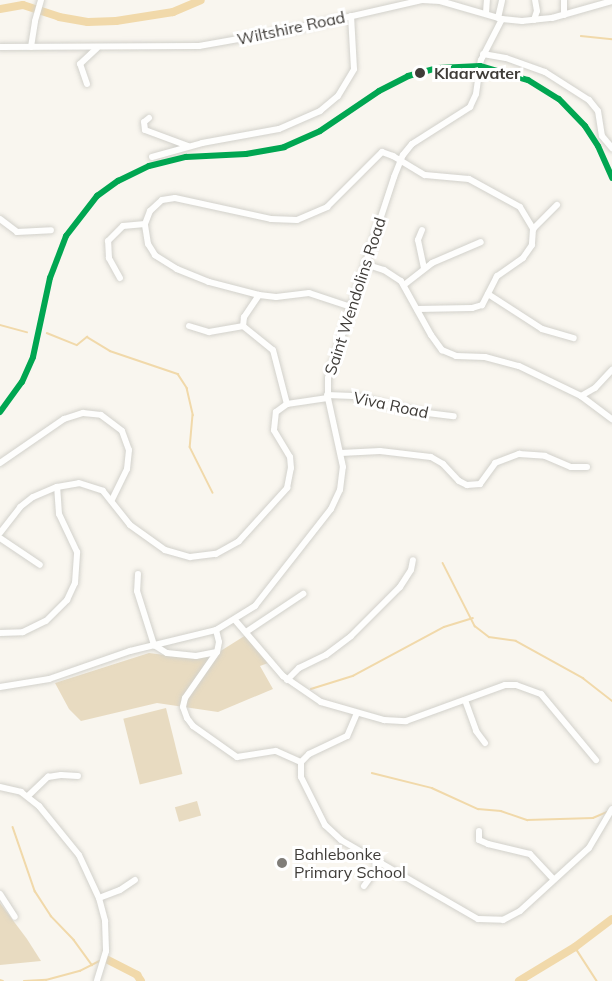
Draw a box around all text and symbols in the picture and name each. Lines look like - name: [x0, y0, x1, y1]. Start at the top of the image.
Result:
- street label: Wiltshire Road: [235, 7, 347, 49]
- place label: Klaarwater: [434, 63, 520, 83]
- marker: Klaarwater: [411, 64, 429, 82]
- street label: Saint Wendolins Road: [320, 215, 390, 377]
- street label: Viva Road: [352, 388, 430, 422]
- place label: Bahlebonke Primary School: [294, 844, 406, 882]
- marker: Bahlebonke Primary School: [275, 856, 289, 870]

